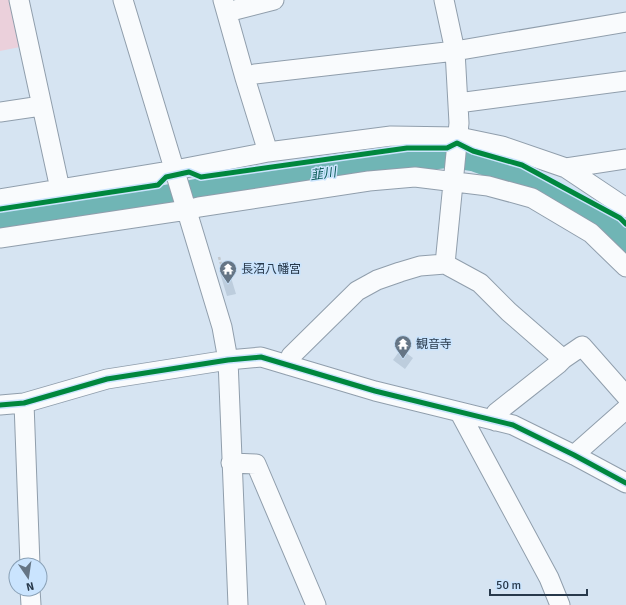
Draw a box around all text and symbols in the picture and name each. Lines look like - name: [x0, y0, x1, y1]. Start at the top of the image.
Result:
- water label: 韮川: [309, 164, 339, 184]
- temple icon: 長沼八幡宮: [218, 259, 238, 284]
- place label: 長沼八幡宮: [241, 262, 301, 277]
- temple icon: 観音寺: [393, 334, 413, 359]
- place label: 観音寺: [416, 337, 452, 352]
- north arrow: [8, 557, 48, 597]
- scale bar: [490, 571, 587, 597]
- text: 50 m: [496, 578, 521, 593]
- text: N: [25, 579, 35, 593]

